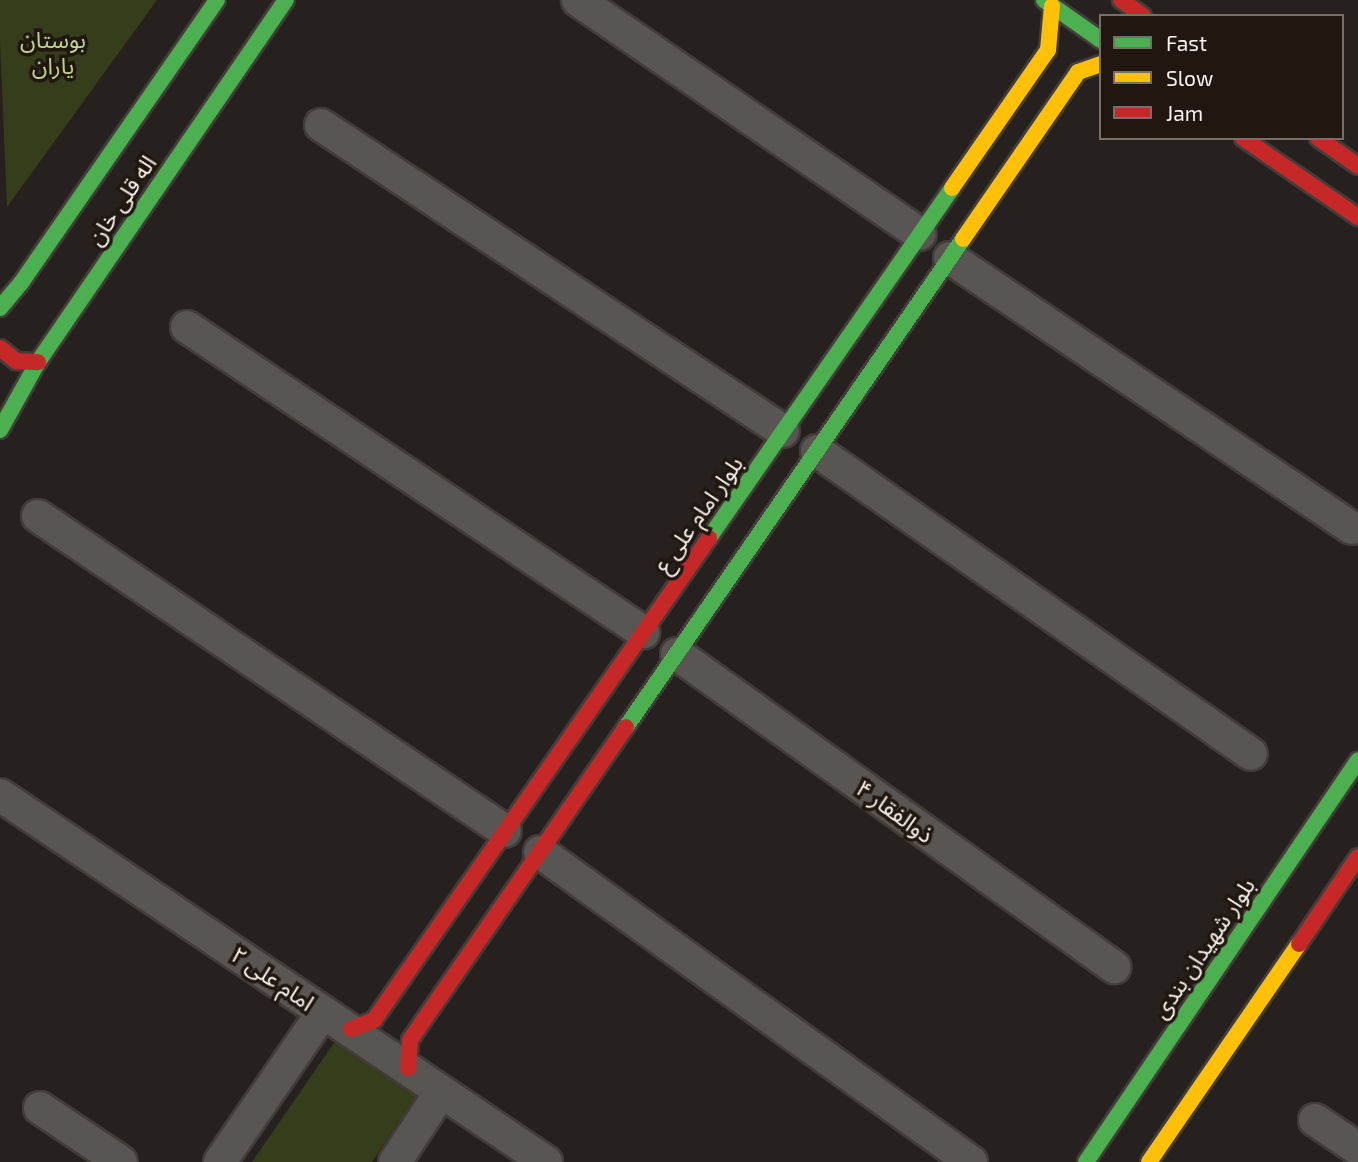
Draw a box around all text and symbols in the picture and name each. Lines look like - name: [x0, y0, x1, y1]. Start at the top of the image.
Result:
- legend: [1099, 14, 1344, 140]
- park label: بوستان یاران: [20, 25, 86, 79]
- text: Fast: [1166, 30, 1207, 55]
- text: Slow: [1166, 65, 1213, 90]
- text: Jam: [1166, 100, 1203, 125]
- street label: اله قلی خان: [81, 150, 161, 250]
- street label: بلوار امام علی ع: [648, 451, 748, 577]
- street label: ذوالفقار ۴: [851, 774, 939, 848]
- street label: بلوار شهیدان بندی: [1146, 872, 1260, 1024]
- street label: امام علی ۲: [226, 940, 320, 1016]

